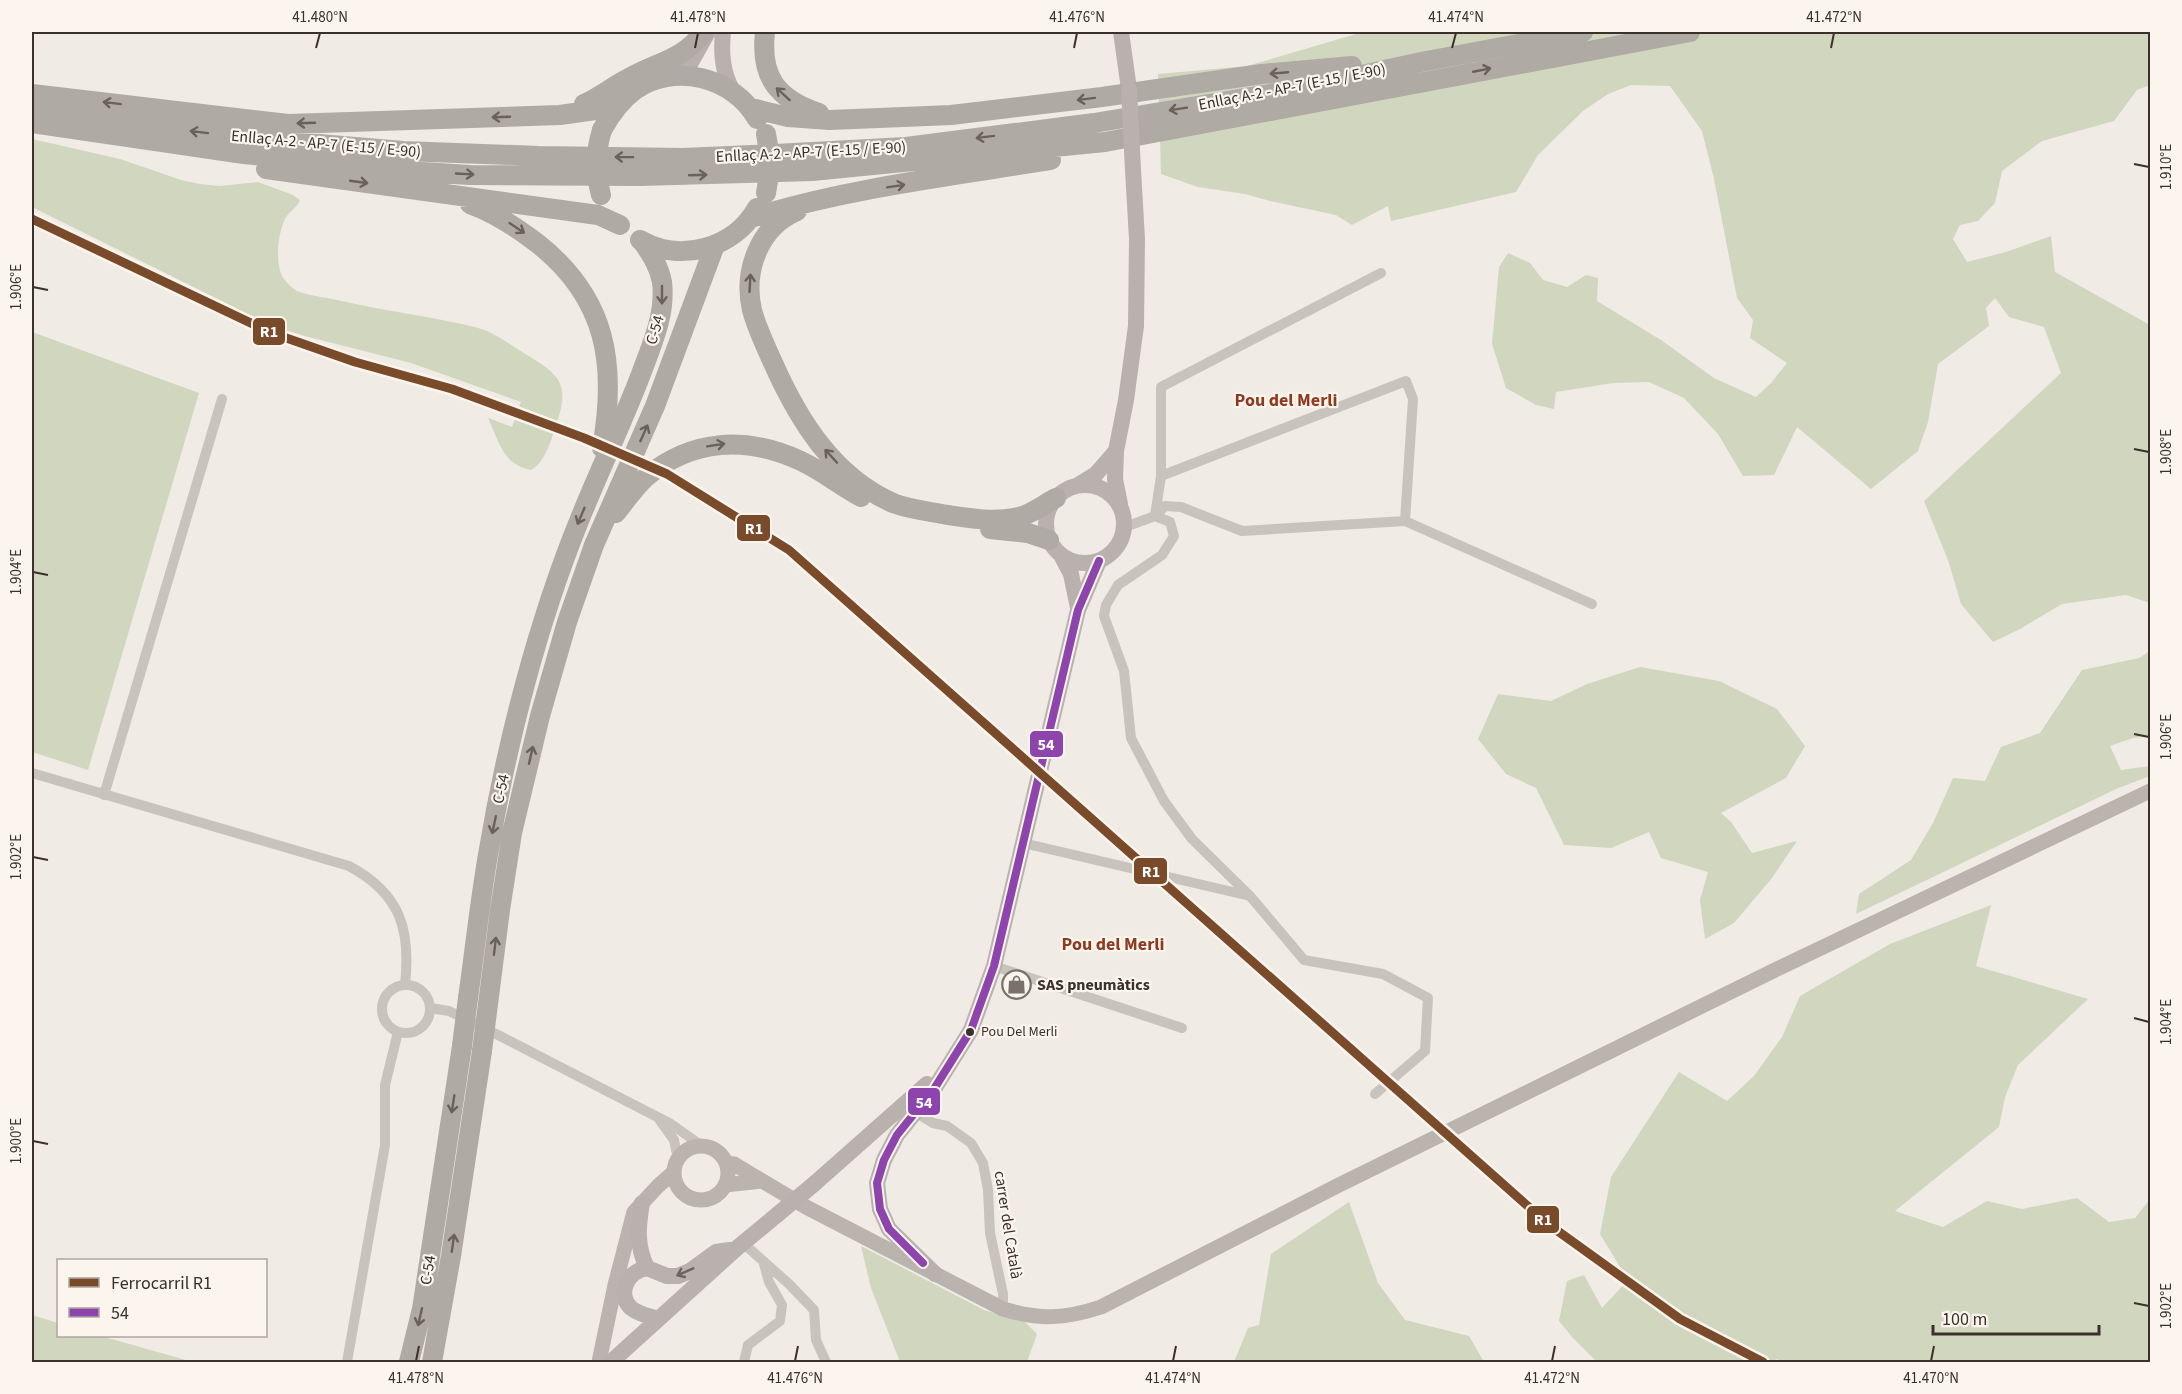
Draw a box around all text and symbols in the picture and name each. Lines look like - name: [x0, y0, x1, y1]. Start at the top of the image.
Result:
- text: 41.480°N: [292, 7, 348, 28]
- text: 41.478°N: [670, 7, 726, 28]
- text: 41.476°N: [1049, 7, 1105, 28]
- text: 41.474°N: [1428, 7, 1484, 28]
- text: 41.472°N: [1806, 7, 1862, 28]
- street label: Enllaç A-2 - AP-7 (E-15 / E-90): [1196, 58, 1388, 116]
- one-way arrow: [1472, 64, 1492, 75]
- one-way arrow: [1269, 67, 1289, 78]
- one-way arrow: [776, 87, 791, 101]
- one-way arrow: [1076, 94, 1096, 105]
- one-way arrow: [103, 97, 123, 108]
- one-way arrow: [1169, 104, 1188, 115]
- one-way arrow: [492, 111, 512, 123]
- one-way arrow: [297, 117, 317, 129]
- street label: Enllaç A-2 - AP-7 (E-15 / E-90): [230, 125, 422, 163]
- one-way arrow: [189, 126, 209, 137]
- one-way arrow: [976, 132, 995, 143]
- street label: Enllaç A-2 - AP-7 (E-15 / E-90): [715, 136, 907, 168]
- text: 1.910°E: [2156, 144, 2177, 190]
- one-way arrow: [615, 151, 635, 163]
- one-way arrow: [454, 169, 474, 180]
- one-way arrow: [687, 169, 707, 180]
- one-way arrow: [349, 177, 369, 188]
- one-way arrow: [886, 180, 906, 191]
- one-way arrow: [508, 222, 524, 234]
- text: 1.906°E: [6, 264, 27, 310]
- one-way arrow: [745, 273, 756, 293]
- one-way arrow: [656, 284, 668, 304]
- street label: C-54: [640, 313, 670, 347]
- line badge: R1: [252, 317, 286, 346]
- text: R1: [260, 321, 278, 343]
- district label: Pou del Merli: [1235, 388, 1337, 413]
- one-way arrow: [638, 424, 650, 442]
- text: 1.908°E: [2156, 429, 2177, 475]
- one-way arrow: [705, 440, 725, 451]
- one-way arrow: [824, 448, 837, 464]
- one-way arrow: [575, 507, 586, 525]
- line badge: R1: [736, 514, 771, 542]
- text: R1: [745, 518, 763, 540]
- text: 1.904°E: [6, 549, 27, 595]
- text: 1.906°E: [2156, 714, 2177, 760]
- line badge: 54: [1029, 730, 1064, 758]
- text: 54: [1038, 734, 1055, 756]
- one-way arrow: [525, 746, 537, 765]
- street label: C-54: [487, 772, 515, 806]
- one-way arrow: [488, 814, 499, 834]
- text: 1.902°E: [6, 834, 27, 880]
- line badge: R1: [1133, 857, 1168, 885]
- text: R1: [1142, 861, 1160, 883]
- district label: Pou del Merli: [1062, 932, 1164, 957]
- one-way arrow: [490, 937, 501, 957]
- shop icon: SAS pneumàtics: [1000, 969, 1032, 1001]
- place label: SAS pneumàtics: [1037, 974, 1150, 996]
- text: 1.904°E: [2156, 999, 2177, 1045]
- place label: Pou Del Merli: [981, 1022, 1058, 1042]
- marker: Pou Del Merli: [964, 1026, 976, 1038]
- line badge: 54: [907, 1087, 941, 1116]
- text: 54: [916, 1092, 933, 1114]
- one-way arrow: [448, 1094, 459, 1113]
- text: 1.900°E: [6, 1118, 27, 1164]
- street label: carrer del Català: [989, 1169, 1027, 1281]
- line badge: R1: [1526, 1205, 1560, 1234]
- text: R1: [1534, 1209, 1552, 1231]
- one-way arrow: [448, 1234, 459, 1253]
- street label: C-54: [415, 1254, 441, 1286]
- legend: [57, 1259, 267, 1337]
- one-way arrow: [676, 1267, 694, 1278]
- text: Ferrocarril R1: [111, 1271, 212, 1296]
- text: 1.902°E: [2156, 1283, 2177, 1329]
- scale bar: [1933, 1298, 2100, 1336]
- text: 54: [111, 1301, 129, 1326]
- text: 100 m: [1942, 1307, 1987, 1332]
- one-way arrow: [414, 1308, 426, 1327]
- text: 41.478°N: [388, 1368, 444, 1389]
- text: 41.476°N: [767, 1368, 823, 1389]
- text: 41.474°N: [1145, 1368, 1201, 1389]
- text: 41.472°N: [1524, 1368, 1580, 1389]
- text: 41.470°N: [1903, 1368, 1959, 1389]

